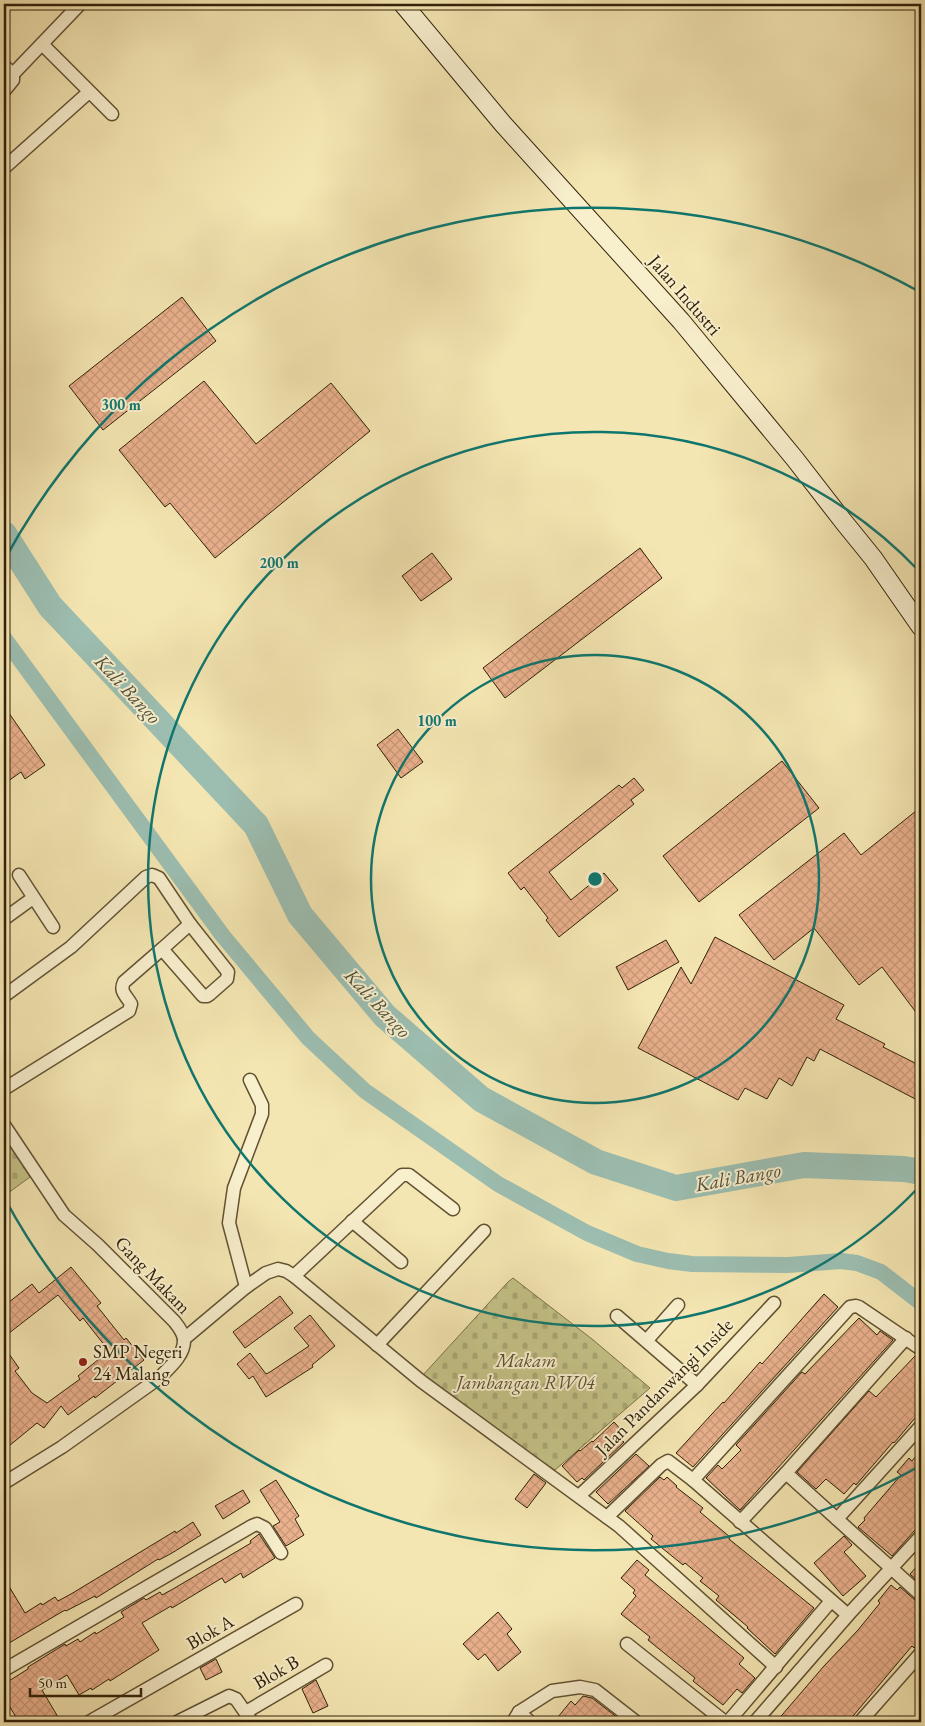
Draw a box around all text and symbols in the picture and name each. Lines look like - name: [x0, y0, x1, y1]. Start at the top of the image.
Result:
- street label: Jalan Industri: [642, 248, 727, 341]
- text: 300 m: [101, 395, 141, 414]
- text: 200 m: [259, 553, 299, 572]
- water label: Kali Bango: [88, 648, 167, 730]
- text: 100 m: [417, 711, 457, 730]
- centre of rings: [586, 870, 604, 888]
- water label: Kali Bango: [338, 962, 417, 1044]
- water label: Kali Bango: [692, 1157, 783, 1197]
- street label: Gang Makam: [110, 1231, 197, 1319]
- street label: Jalan Pandanwangi Inside: [588, 1313, 738, 1463]
- place label: SMP Negeri 24 Malang: [93, 1339, 183, 1386]
- park label: Makam Jambangan RW04: [453, 1348, 596, 1395]
- marker: SMP Negeri 24 Malang: [77, 1356, 89, 1368]
- street label: Blok A: [182, 1608, 239, 1656]
- street label: Blok B: [249, 1649, 303, 1695]
- scale bar: [30, 1666, 141, 1698]
- text: 50 m: [38, 1673, 67, 1692]

